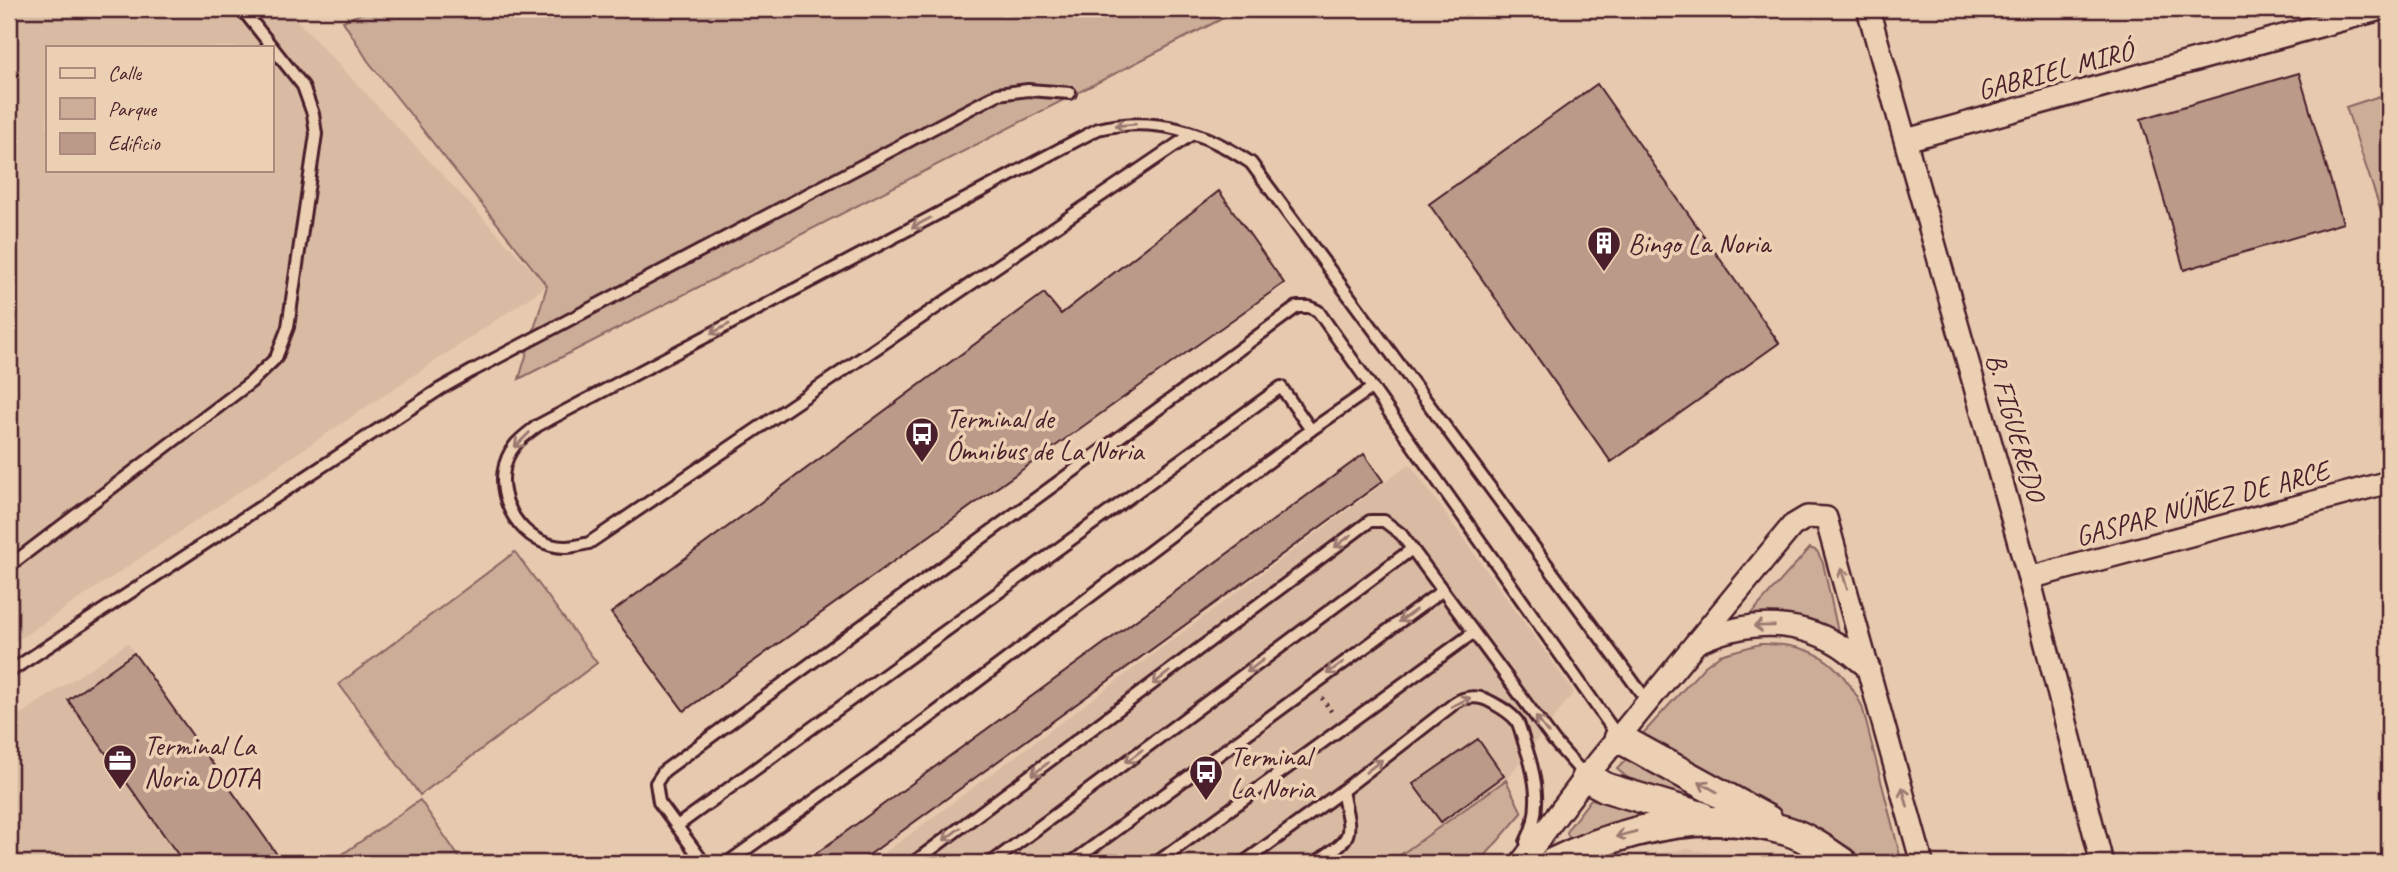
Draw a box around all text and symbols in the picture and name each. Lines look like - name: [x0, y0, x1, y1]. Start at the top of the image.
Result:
- street label: GABRIEL MIRÓ: [1974, 32, 2139, 108]
- legend: [46, 46, 273, 172]
- text: Calle: [108, 60, 142, 86]
- text: Parque: [108, 96, 157, 122]
- one-way arrow: [1114, 118, 1137, 131]
- text: Edificio: [108, 130, 161, 156]
- one-way arrow: [911, 216, 932, 230]
- building icon: Bingo La Noria: [1585, 224, 1623, 273]
- place label: Bingo La Noria: [1628, 226, 1773, 261]
- one-way arrow: [710, 323, 731, 336]
- street label: B. FIGUEREDO: [1978, 349, 2055, 508]
- place label: Terminal de Ómnibus de La Noria: [946, 401, 1145, 468]
- bus stop icon: Terminal de Ómnibus de La Noria: [903, 415, 941, 464]
- one-way arrow: [514, 431, 531, 448]
- street label: GASPAR NÚÑEZ DE ARCE: [2072, 452, 2336, 554]
- one-way arrow: [1334, 534, 1353, 549]
- one-way arrow: [1836, 567, 1849, 589]
- one-way arrow: [1398, 608, 1417, 623]
- one-way arrow: [1753, 619, 1776, 633]
- one-way arrow: [1246, 658, 1265, 673]
- one-way arrow: [1327, 661, 1345, 676]
- one-way arrow: [1152, 670, 1171, 685]
- one-way arrow: [1450, 695, 1471, 708]
- one-way arrow: [1535, 715, 1550, 734]
- place label: Terminal La Noria DOTA: [144, 728, 261, 795]
- place label: Terminal La Noria: [1230, 739, 1316, 806]
- office icon: Terminal La Noria DOTA: [101, 742, 139, 791]
- one-way arrow: [1125, 749, 1144, 764]
- bus stop icon: Terminal La Noria: [1187, 753, 1225, 802]
- one-way arrow: [1365, 759, 1383, 774]
- one-way arrow: [1031, 761, 1050, 776]
- one-way arrow: [1698, 780, 1719, 793]
- one-way arrow: [1898, 786, 1911, 809]
- one-way arrow: [943, 827, 962, 842]
- one-way arrow: [1615, 828, 1637, 841]

